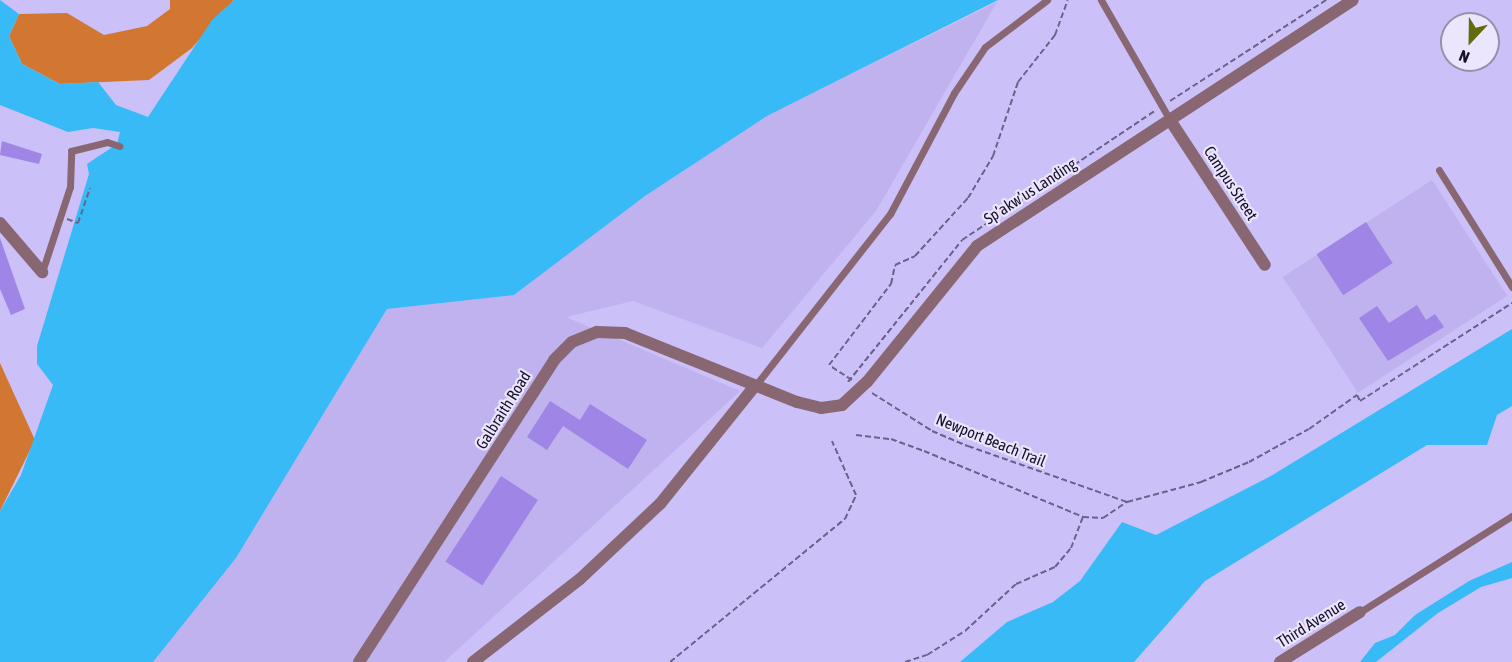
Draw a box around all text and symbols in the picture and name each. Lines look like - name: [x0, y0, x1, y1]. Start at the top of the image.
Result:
- north arrow: [1440, 12, 1500, 72]
- text: N: [1456, 47, 1472, 67]
- street label: Campus Street: [1200, 142, 1262, 224]
- street label: Sp’akw’us Landing: [980, 154, 1080, 228]
- street label: Galbraith Road: [471, 367, 535, 453]
- street label: Newport Beach Trail: [933, 409, 1049, 471]
- street label: Third Avenue: [1273, 594, 1349, 652]

